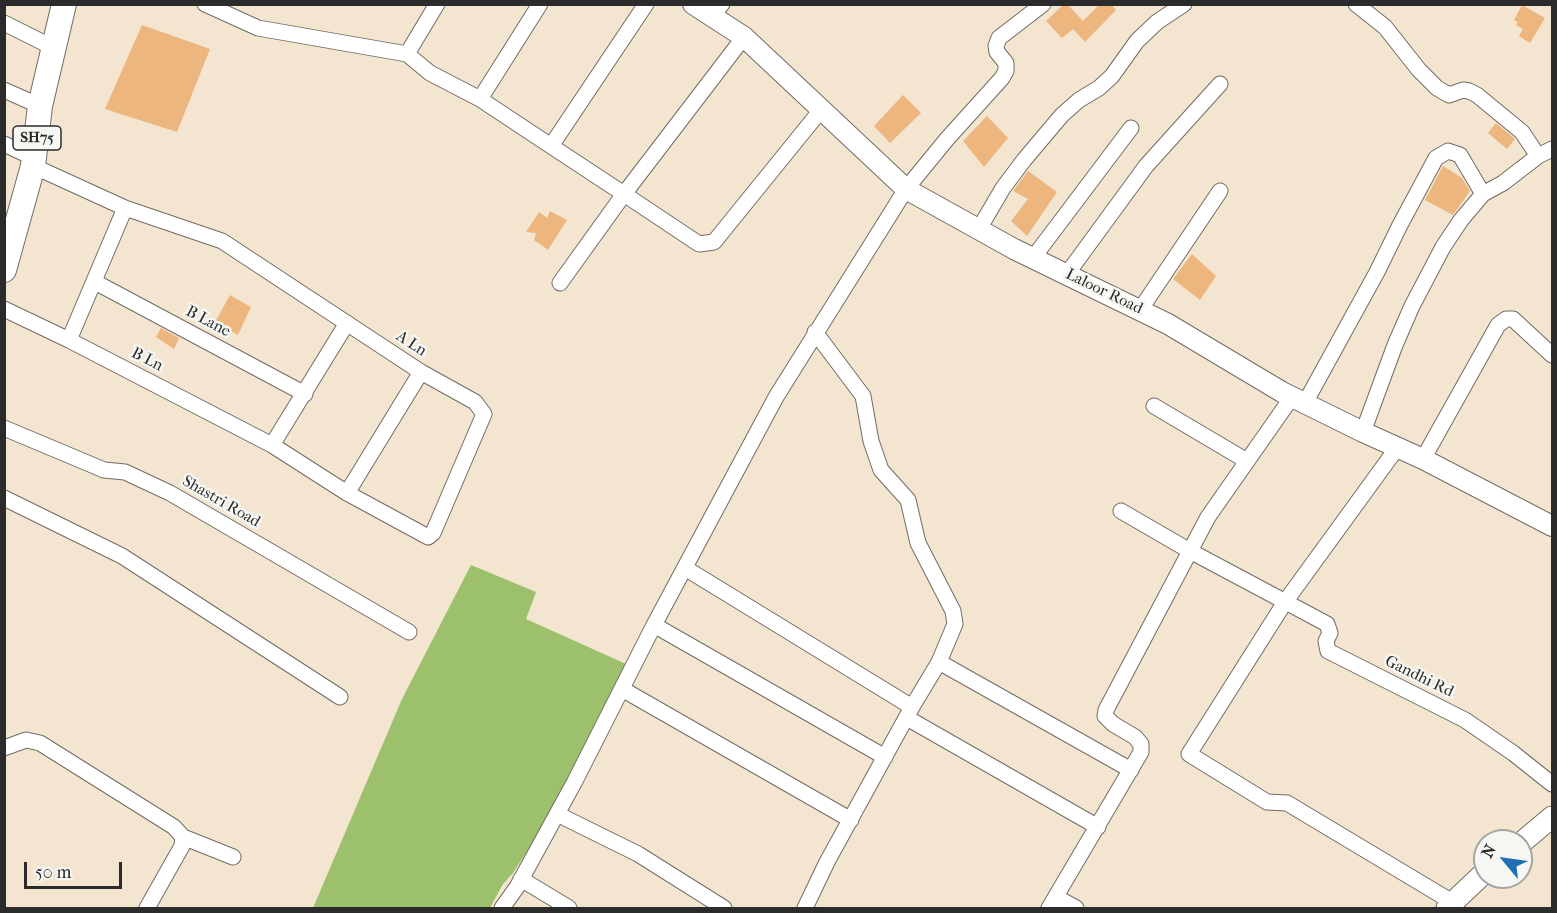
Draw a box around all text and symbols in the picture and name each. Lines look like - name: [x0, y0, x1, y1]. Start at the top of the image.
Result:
- road number: SH75: [13, 126, 61, 150]
- street label: Laloor Road: [1062, 265, 1146, 319]
- street label: B Lane: [182, 302, 234, 342]
- street label: A Ln: [392, 327, 430, 361]
- street label: B Ln: [128, 344, 166, 376]
- street label: Shastri Road: [179, 472, 263, 532]
- street label: Gandhi Rd: [1382, 652, 1456, 702]
- north arrow: [1473, 829, 1533, 889]
- text: N: [1477, 841, 1500, 861]
- scale bar: [27, 850, 124, 888]
- text: 50 m: [35, 862, 71, 883]

